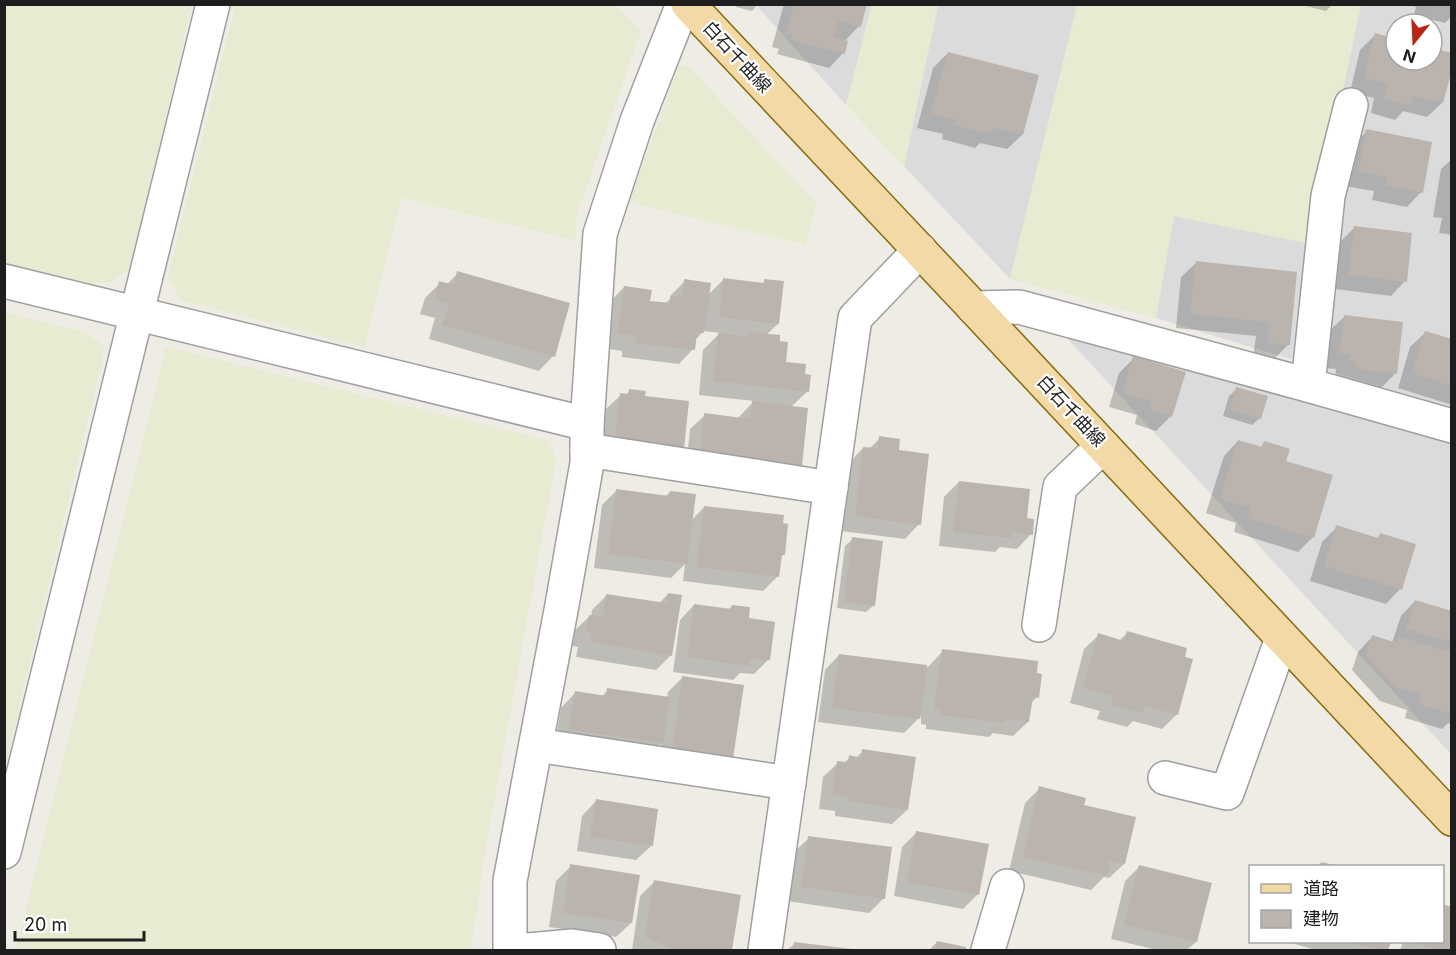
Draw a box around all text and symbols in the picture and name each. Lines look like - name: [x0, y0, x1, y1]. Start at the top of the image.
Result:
- north arrow: [1384, 12, 1444, 72]
- street label: 白石千曲線: [699, 17, 776, 97]
- text: N: [1400, 45, 1418, 68]
- street label: 白石千曲線: [1033, 371, 1110, 451]
- legend: [1249, 865, 1444, 943]
- text: 道路: [1303, 878, 1339, 899]
- scale bar: [15, 904, 144, 942]
- text: 建物: [1303, 908, 1339, 929]
- text: 20 m: [24, 914, 67, 935]

